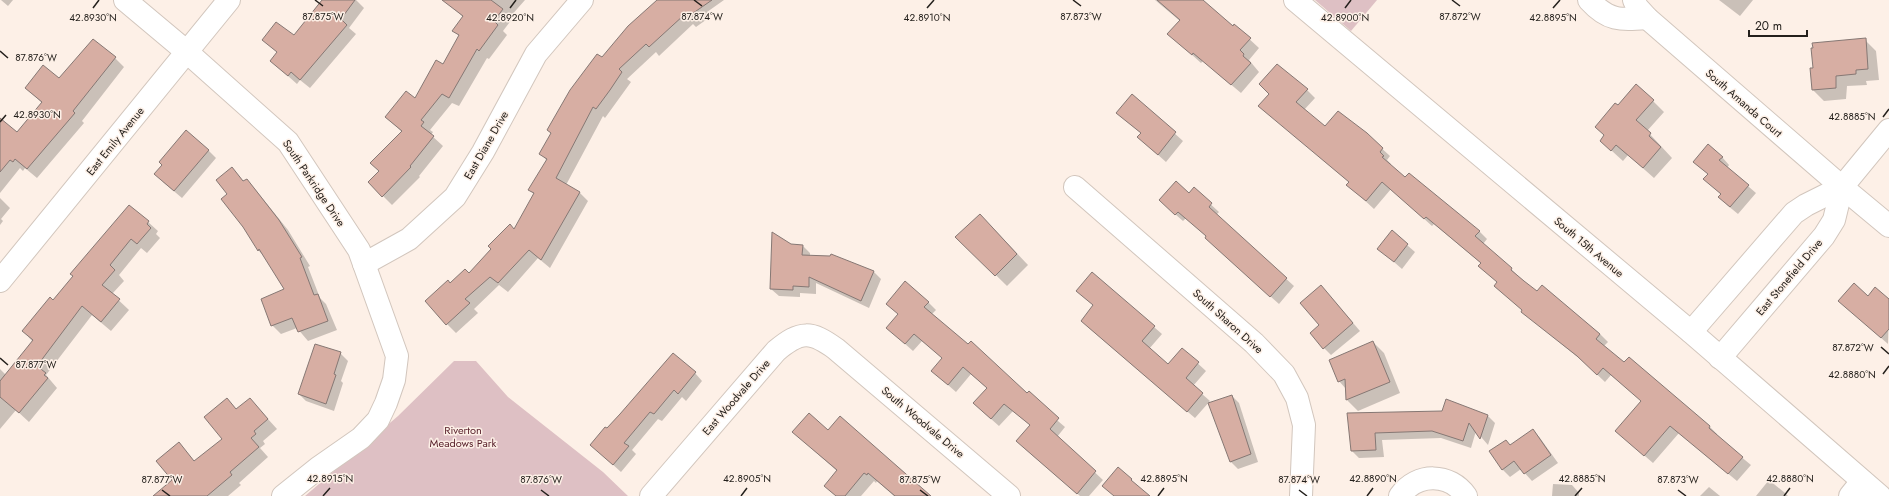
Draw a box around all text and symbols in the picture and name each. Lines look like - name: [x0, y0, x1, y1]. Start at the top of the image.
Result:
- text: 87.875°W: [302, 9, 344, 24]
- text: 87.874°W: [681, 9, 723, 24]
- text: 87.873°W: [1060, 9, 1102, 24]
- text: 87.872°W: [1439, 9, 1481, 24]
- text: 42.8930°N: [69, 10, 117, 25]
- text: 42.8920°N: [486, 10, 534, 25]
- text: 42.8910°N: [904, 10, 950, 25]
- text: 42.8900°N: [1321, 10, 1369, 25]
- text: 42.8895°N: [1529, 10, 1577, 25]
- scale bar: [1749, 12, 1807, 38]
- text: 20 m: [1755, 17, 1782, 35]
- text: 87.876°W: [15, 50, 57, 65]
- street label: South Amanda Court: [1702, 65, 1786, 141]
- street label: East Emily Avenue: [82, 103, 148, 179]
- text: 42.8930°N: [13, 107, 61, 122]
- street label: East Diane Drive: [460, 108, 512, 182]
- text: 42.8885°N: [1828, 109, 1876, 124]
- street label: South Parkridge Drive: [279, 136, 349, 230]
- street label: South 15th Avenue: [1551, 213, 1628, 281]
- street label: East Stonefield Drive: [1752, 235, 1826, 319]
- street label: South Sharon Drive: [1189, 285, 1267, 357]
- text: 87.872°W: [1832, 340, 1874, 355]
- street label: East Woodvale Drive: [698, 355, 774, 439]
- text: 87.877°W: [15, 357, 57, 372]
- text: 42.8880°N: [1828, 367, 1876, 382]
- street label: South Woodvale Drive: [878, 382, 968, 462]
- park label: Riverton Meadows Park: [430, 422, 497, 451]
- text: 42.8915°N: [307, 471, 353, 486]
- text: 42.8905°N: [723, 471, 771, 486]
- text: 42.8895°N: [1140, 471, 1188, 486]
- text: 42.8890°N: [1349, 471, 1397, 486]
- text: 42.8885°N: [1558, 471, 1606, 486]
- text: 42.8880°N: [1766, 471, 1814, 486]
- text: 87.877°W: [141, 472, 183, 487]
- text: 87.876°W: [520, 472, 562, 487]
- text: 87.875°W: [899, 472, 941, 487]
- text: 87.874°W: [1278, 472, 1320, 487]
- text: 87.873°W: [1657, 472, 1699, 487]

